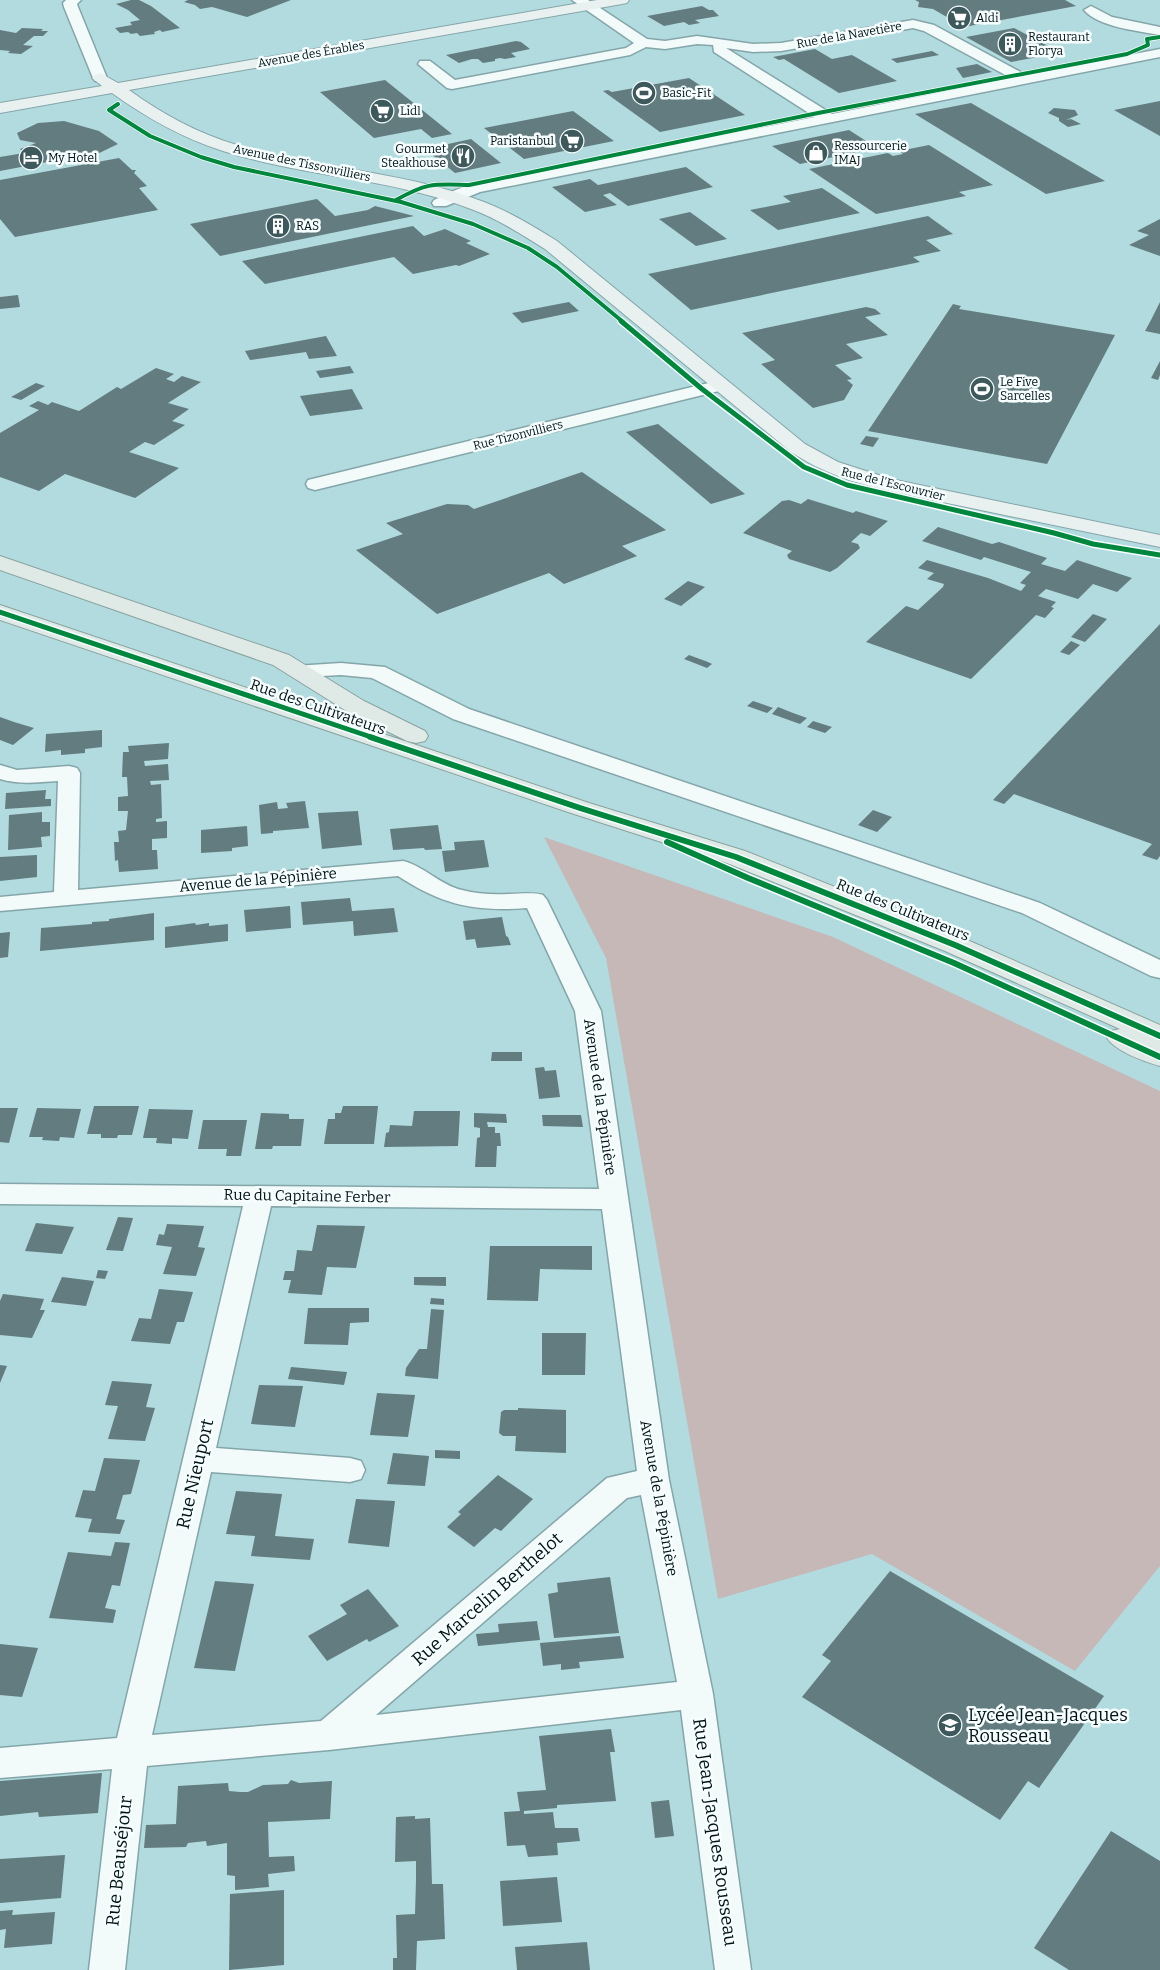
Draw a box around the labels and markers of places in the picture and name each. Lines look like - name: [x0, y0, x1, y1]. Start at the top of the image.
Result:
- supermarket icon: Aldi: [946, 5, 972, 31]
- place label: Aldi: [976, 11, 999, 25]
- place label: Restaurant Florya: [1028, 30, 1090, 58]
- building icon: Restaurant Florya: [997, 31, 1023, 57]
- sports icon: Basic-Fit: [631, 80, 657, 106]
- place label: Basic-Fit: [662, 86, 712, 100]
- supermarket icon: Lidl: [369, 98, 395, 124]
- place label: Lidl: [400, 104, 421, 118]
- supermarket icon: Paristanbul: [559, 128, 585, 154]
- place label: Paristanbul: [490, 134, 555, 148]
- place label: Ressourcerie IMAJ: [834, 139, 907, 167]
- shop icon: Ressourcerie IMAJ: [803, 140, 829, 166]
- place label: Gourmet Steakhouse: [381, 142, 447, 170]
- restaurant icon: Gourmet Steakhouse: [450, 143, 476, 169]
- hotel icon: My Hotel: [18, 145, 44, 171]
- place label: My Hotel: [48, 151, 98, 165]
- building icon: RAS: [265, 213, 291, 239]
- place label: RAS: [296, 219, 319, 233]
- place label: Le Five Sarcelles: [1000, 375, 1050, 403]
- sports icon: Le Five Sarcelles: [969, 376, 995, 402]
- place label: Lycée Jean-Jacques Rousseau: [968, 1704, 1128, 1747]
- school or university icon: Lycée Jean-Jacques Rousseau: [937, 1712, 963, 1738]

